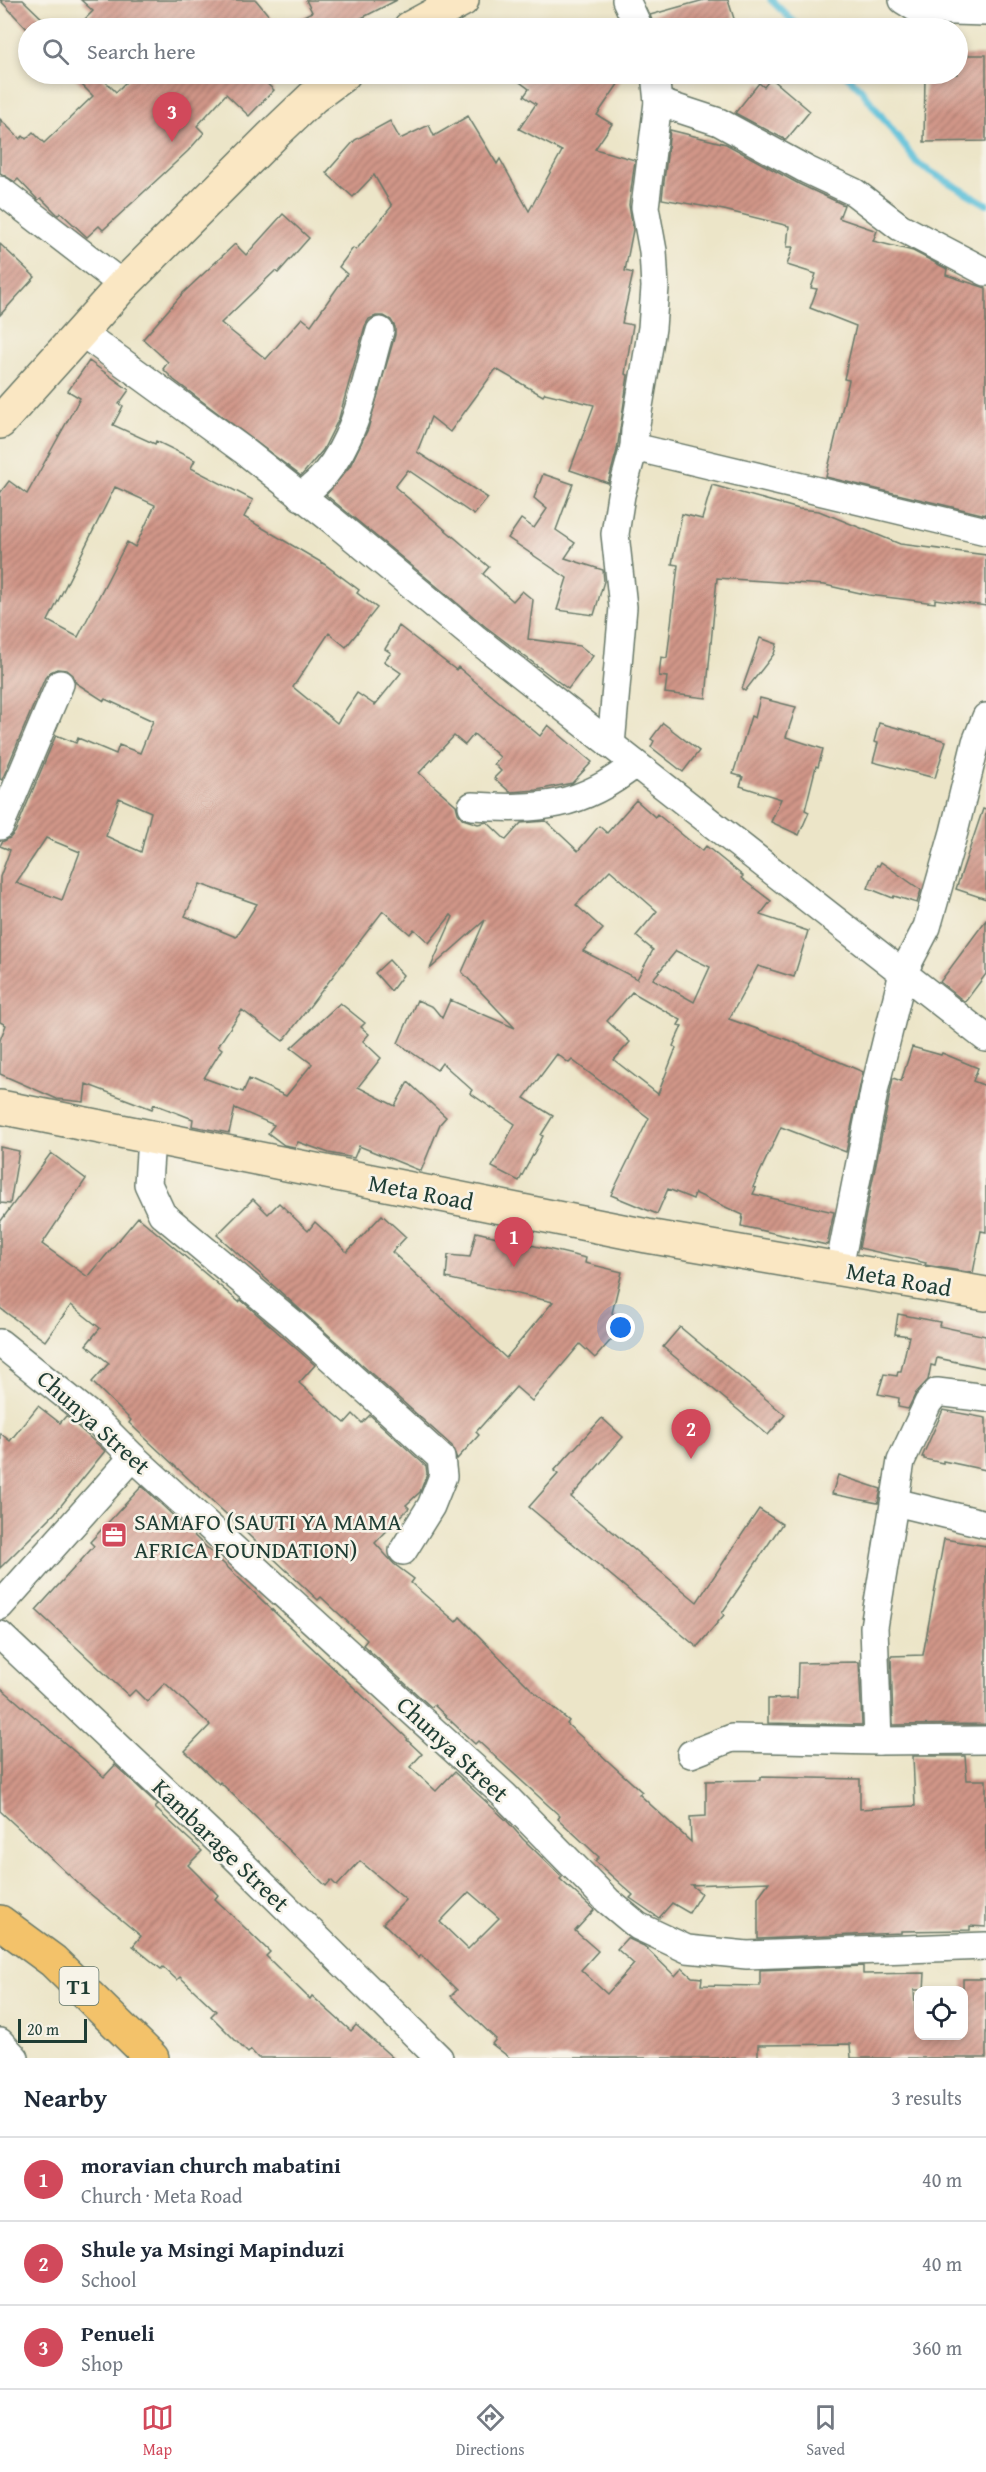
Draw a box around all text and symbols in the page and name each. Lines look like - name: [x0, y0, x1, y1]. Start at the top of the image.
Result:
- search box: [18, 18, 968, 84]
- icon: search: [39, 35, 72, 68]
- text: Search here: [87, 35, 196, 67]
- pin: 3: [152, 92, 192, 142]
- street label: Meta Road: [366, 1165, 477, 1219]
- pin: 1: [494, 1218, 534, 1267]
- street label: Meta Road: [844, 1253, 955, 1305]
- your location: [606, 1313, 635, 1342]
- street label: Chunya Street: [30, 1362, 159, 1483]
- pin: 2: [672, 1410, 710, 1459]
- place label: SAMAFO (SAUTI YA MAMA AFRICA FOUNDATION): [134, 1504, 402, 1567]
- office icon: SAMAFO (SAUTI YA MAMA AFRICA FOUNDATION): [99, 1520, 129, 1550]
- street label: Chunya Street: [389, 1688, 517, 1811]
- street label: Kambarage Street: [144, 1770, 298, 1920]
- road number: T1: [60, 1967, 98, 2005]
- map controls: [914, 1986, 968, 2040]
- button: locate: [914, 1986, 968, 2040]
- scale bar: [18, 2016, 87, 2044]
- text: 20 m: [27, 2017, 59, 2041]
- text: Nearby: [24, 2078, 107, 2117]
- text: 3 results: [891, 2083, 962, 2112]
- text: moravian church mabatini: [81, 2149, 341, 2181]
- text: 1: [38, 2165, 49, 2194]
- text: 40 m: [922, 2165, 962, 2194]
- text: Church · Meta Road: [81, 2181, 242, 2210]
- text: Shule ya Msingi Mapinduzi: [81, 2233, 344, 2265]
- text: 2: [38, 2249, 49, 2278]
- text: 40 m: [922, 2249, 962, 2278]
- text: School: [81, 2265, 137, 2294]
- text: Penueli: [81, 2317, 155, 2349]
- text: 3: [38, 2333, 49, 2362]
- text: 360 m: [912, 2333, 962, 2362]
- text: Shop: [81, 2349, 123, 2378]
- tab: Map: [141, 2401, 174, 2461]
- tab: Directions: [456, 2401, 525, 2461]
- tab: Saved: [806, 2401, 845, 2461]

